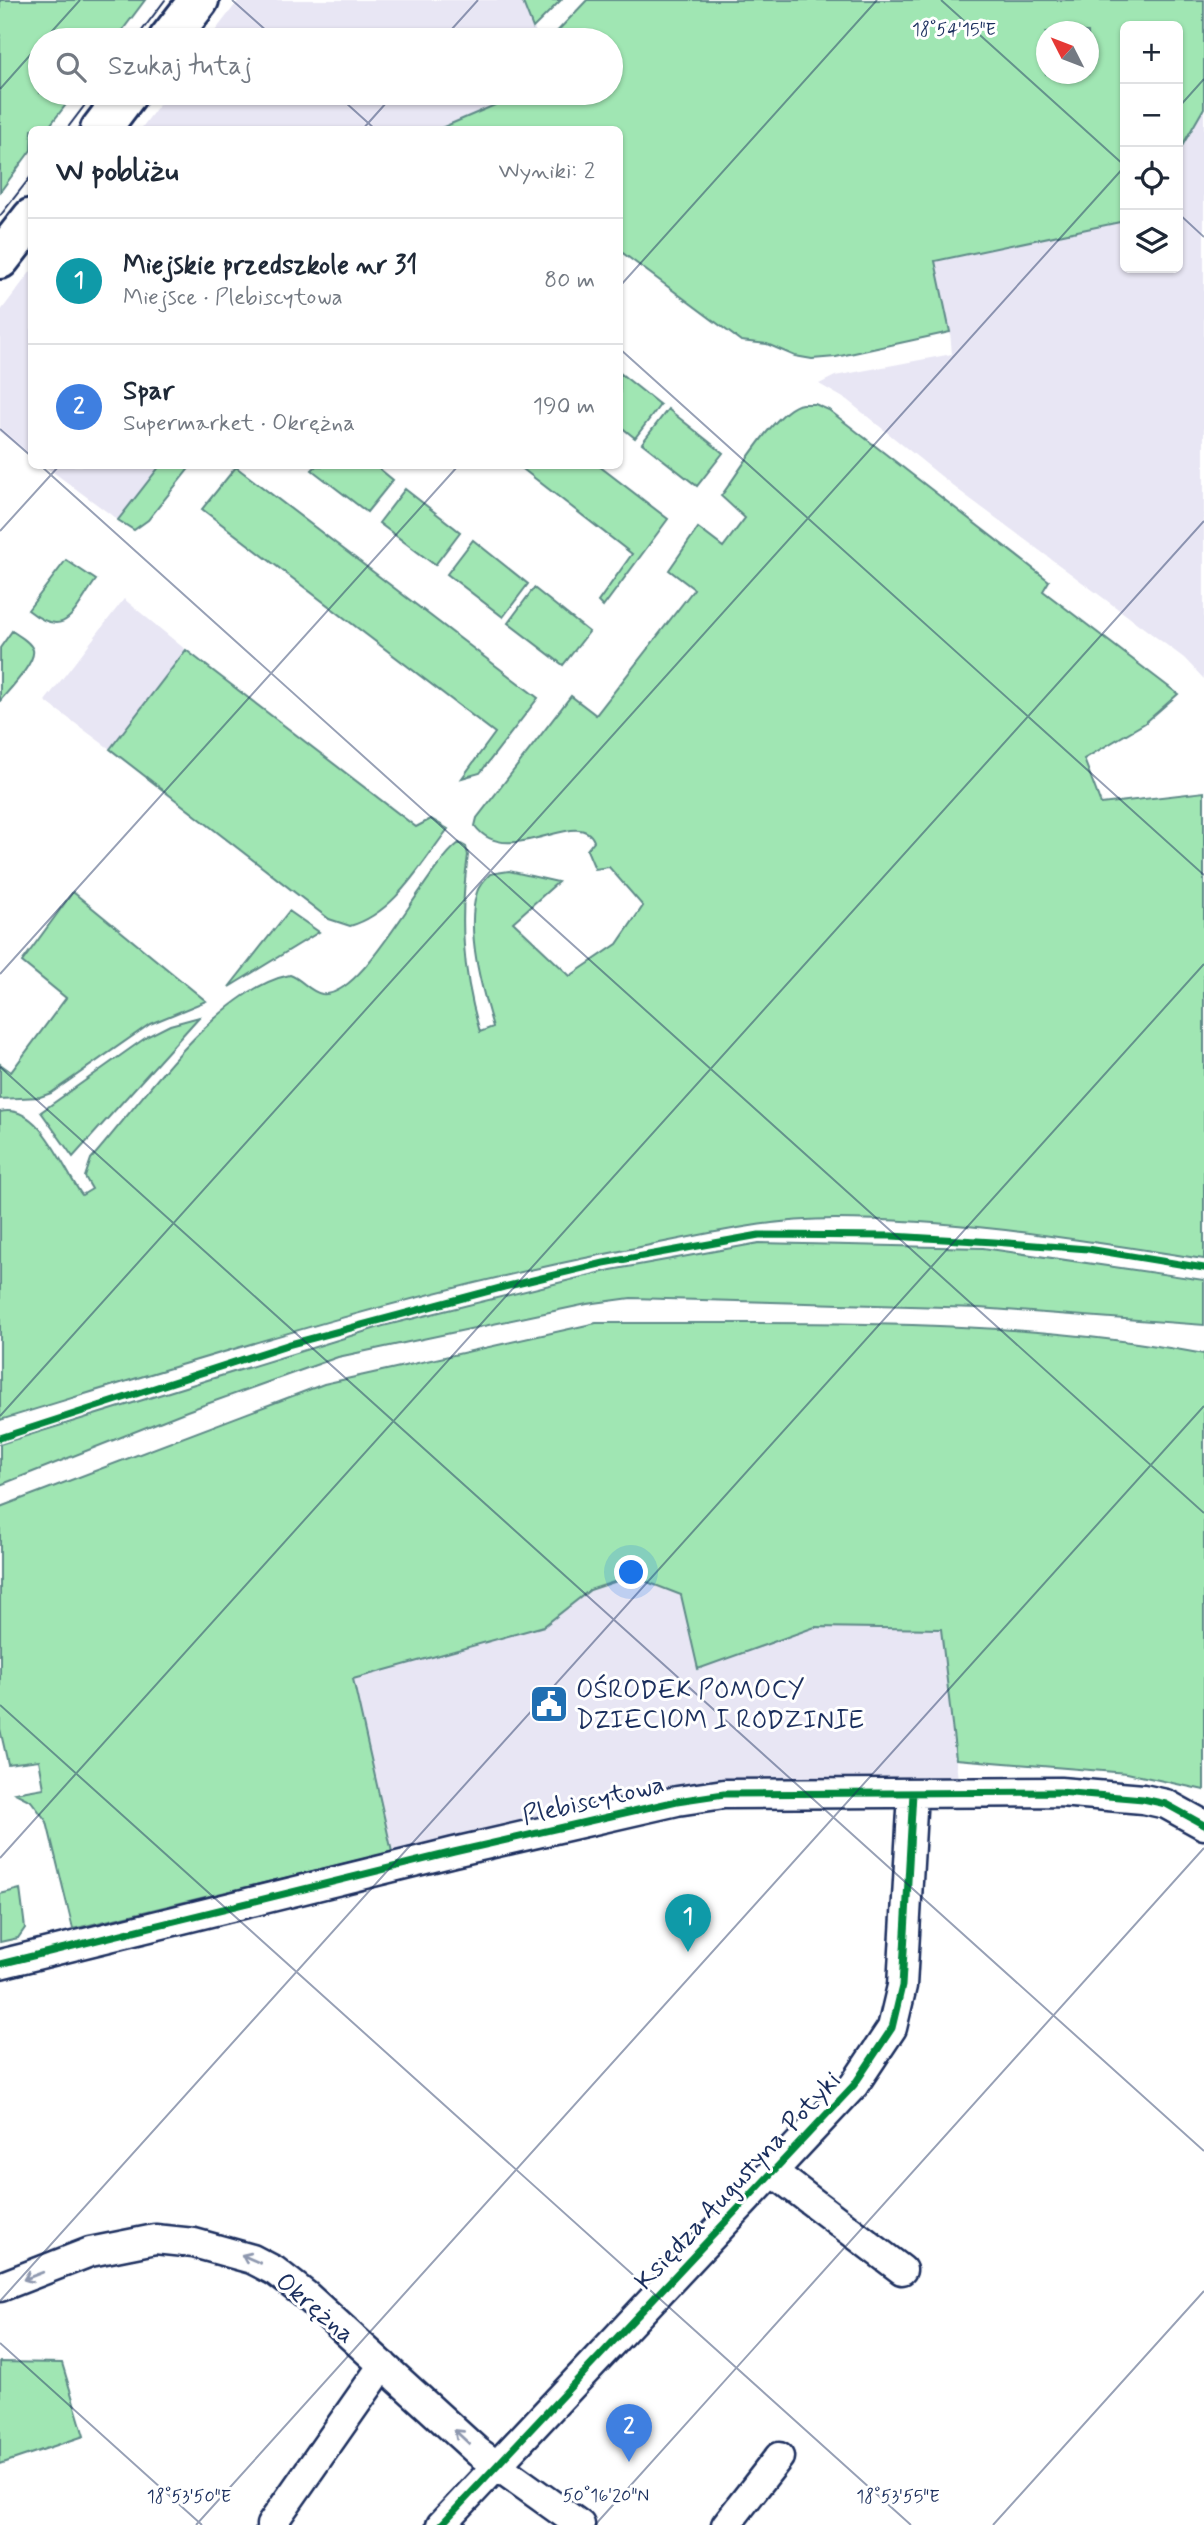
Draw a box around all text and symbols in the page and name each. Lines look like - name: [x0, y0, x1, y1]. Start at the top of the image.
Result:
- text: 18°54'15"E: [912, 18, 996, 42]
- north arrow: [1036, 21, 1099, 84]
- map controls: [1120, 21, 1183, 273]
- button: +: [1120, 21, 1183, 84]
- search box: [28, 28, 623, 105]
- icon: search: [52, 48, 90, 86]
- text: Szukaj tutaj: [108, 50, 252, 84]
- button: −: [1120, 84, 1183, 147]
- button: locate: [1120, 147, 1183, 210]
- text: W pobliżu: [56, 152, 179, 191]
- text: Wyniki: 2: [499, 157, 595, 187]
- button: layers: [1120, 210, 1183, 273]
- text: Miejskie przedszkole nr 31: [123, 249, 417, 283]
- text: 1: [74, 266, 84, 296]
- text: 80 m: [544, 266, 595, 296]
- text: Miejsce · Plebiscytowa: [123, 283, 343, 313]
- text: Spar: [123, 375, 174, 409]
- text: 2: [73, 392, 85, 422]
- text: 190 m: [533, 392, 595, 422]
- text: Supermarket · Okrężna: [123, 409, 355, 439]
- your location: [614, 1555, 648, 1589]
- place label: OŚRODEK POMOCY DZIECIOM I RODZINIE: [576, 1673, 864, 1738]
- public building icon: OŚRODEK POMOCY DZIECIOM I RODZINIE: [528, 1683, 570, 1725]
- street label: Plebiscytowa: [519, 1768, 668, 1834]
- pin: 1: [665, 1894, 711, 1952]
- street label: Księdza Augustyna Potyki: [628, 2065, 849, 2298]
- one-way arrow: [241, 2252, 262, 2265]
- street label: Okrężna: [268, 2265, 362, 2352]
- one-way arrow: [22, 2271, 44, 2284]
- pin: 2: [606, 2404, 652, 2462]
- one-way arrow: [453, 2429, 471, 2445]
- text: 50°16'20"N: [563, 2484, 649, 2508]
- text: 18°53'50"E: [147, 2485, 231, 2509]
- text: 18°53'55"E: [856, 2485, 940, 2509]

